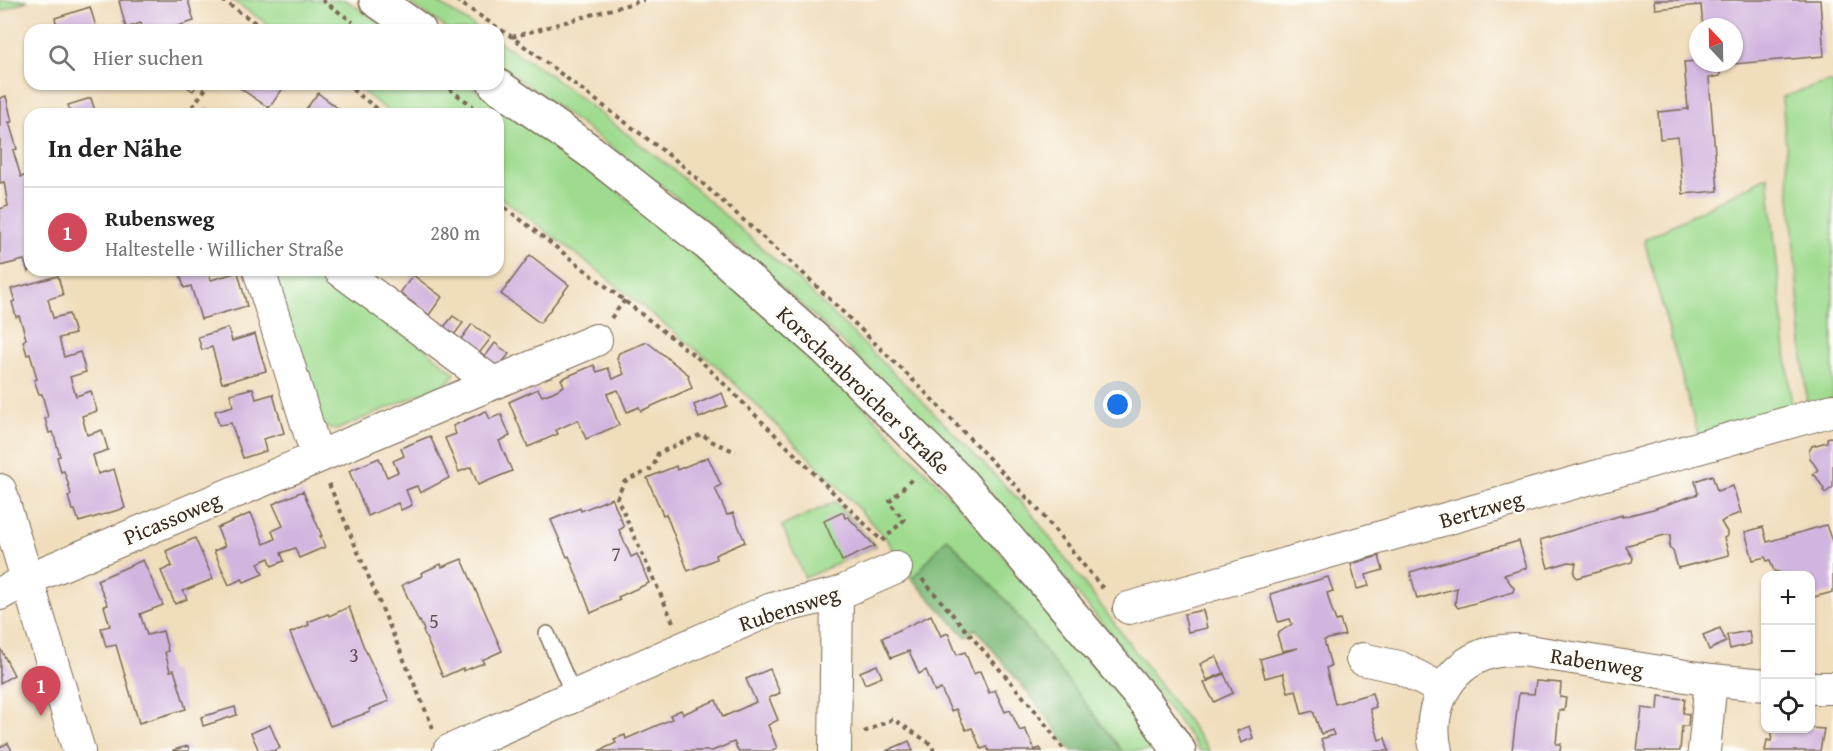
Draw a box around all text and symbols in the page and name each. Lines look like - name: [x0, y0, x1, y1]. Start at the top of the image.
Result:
- north arrow: [1689, 18, 1743, 72]
- search box: [24, 24, 504, 90]
- icon: search: [45, 41, 78, 74]
- text: Hier suchen: [93, 41, 203, 73]
- text: In der Nähe: [48, 128, 182, 167]
- text: Rubensweg: [105, 202, 214, 234]
- text: 1: [62, 218, 73, 247]
- text: 280 m: [430, 218, 480, 247]
- text: Haltestelle · Willicher Straße: [105, 234, 344, 263]
- street label: Korschenbroicher Straße: [770, 298, 958, 482]
- your location: [1103, 390, 1132, 419]
- street label: Bertzweg: [1435, 482, 1527, 536]
- street label: Picassoweg: [118, 483, 226, 553]
- house number: 7: [611, 539, 621, 568]
- map controls: [1761, 571, 1815, 733]
- button: +: [1761, 571, 1815, 625]
- street label: Rubensweg: [735, 577, 843, 639]
- house number: 5: [429, 606, 439, 635]
- button: −: [1761, 625, 1815, 679]
- street label: Rabenweg: [1548, 639, 1646, 685]
- house number: 3: [349, 640, 359, 669]
- pin: 1: [22, 666, 60, 716]
- button: locate: [1761, 679, 1815, 733]

